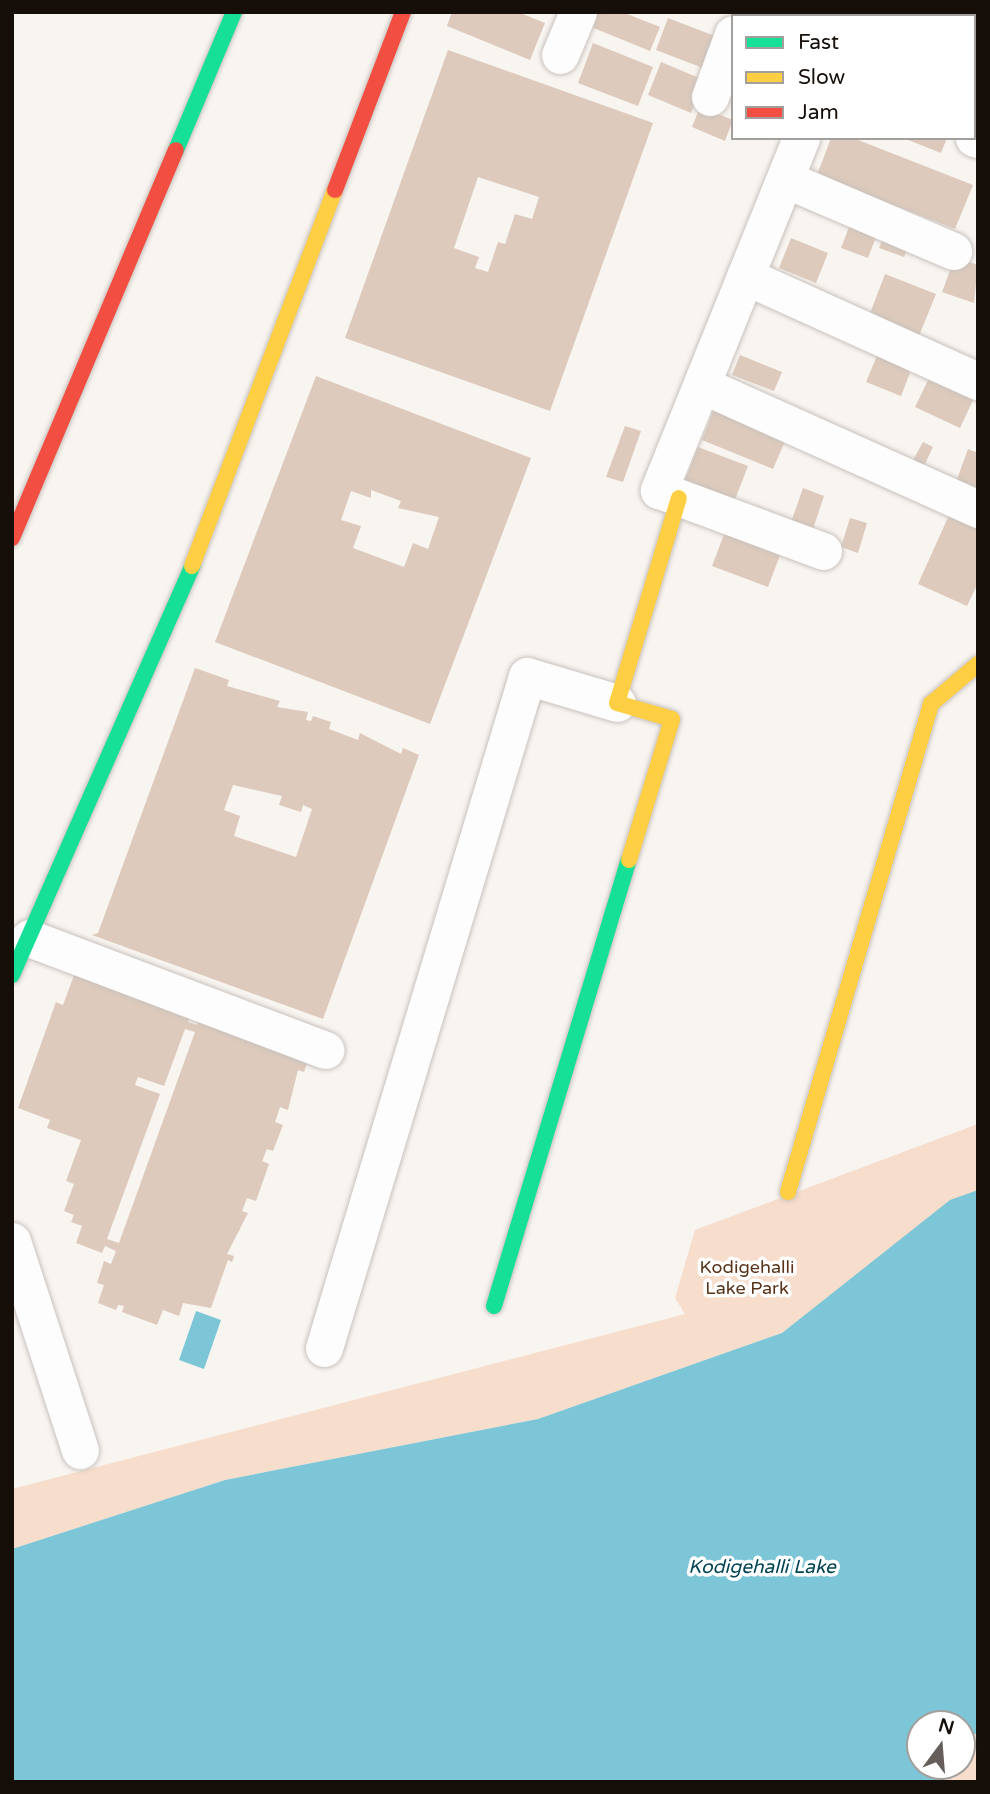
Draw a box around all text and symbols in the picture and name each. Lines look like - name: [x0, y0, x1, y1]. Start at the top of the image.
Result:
- legend: [731, 14, 976, 140]
- text: Fast: [798, 30, 839, 55]
- text: Slow: [798, 65, 845, 90]
- text: Jam: [798, 100, 839, 125]
- park label: Kodigehalli Lake Park: [700, 1257, 794, 1300]
- water label: Kodigehalli Lake: [688, 1557, 836, 1579]
- north arrow: [906, 1710, 976, 1780]
- text: N: [936, 1714, 957, 1739]

